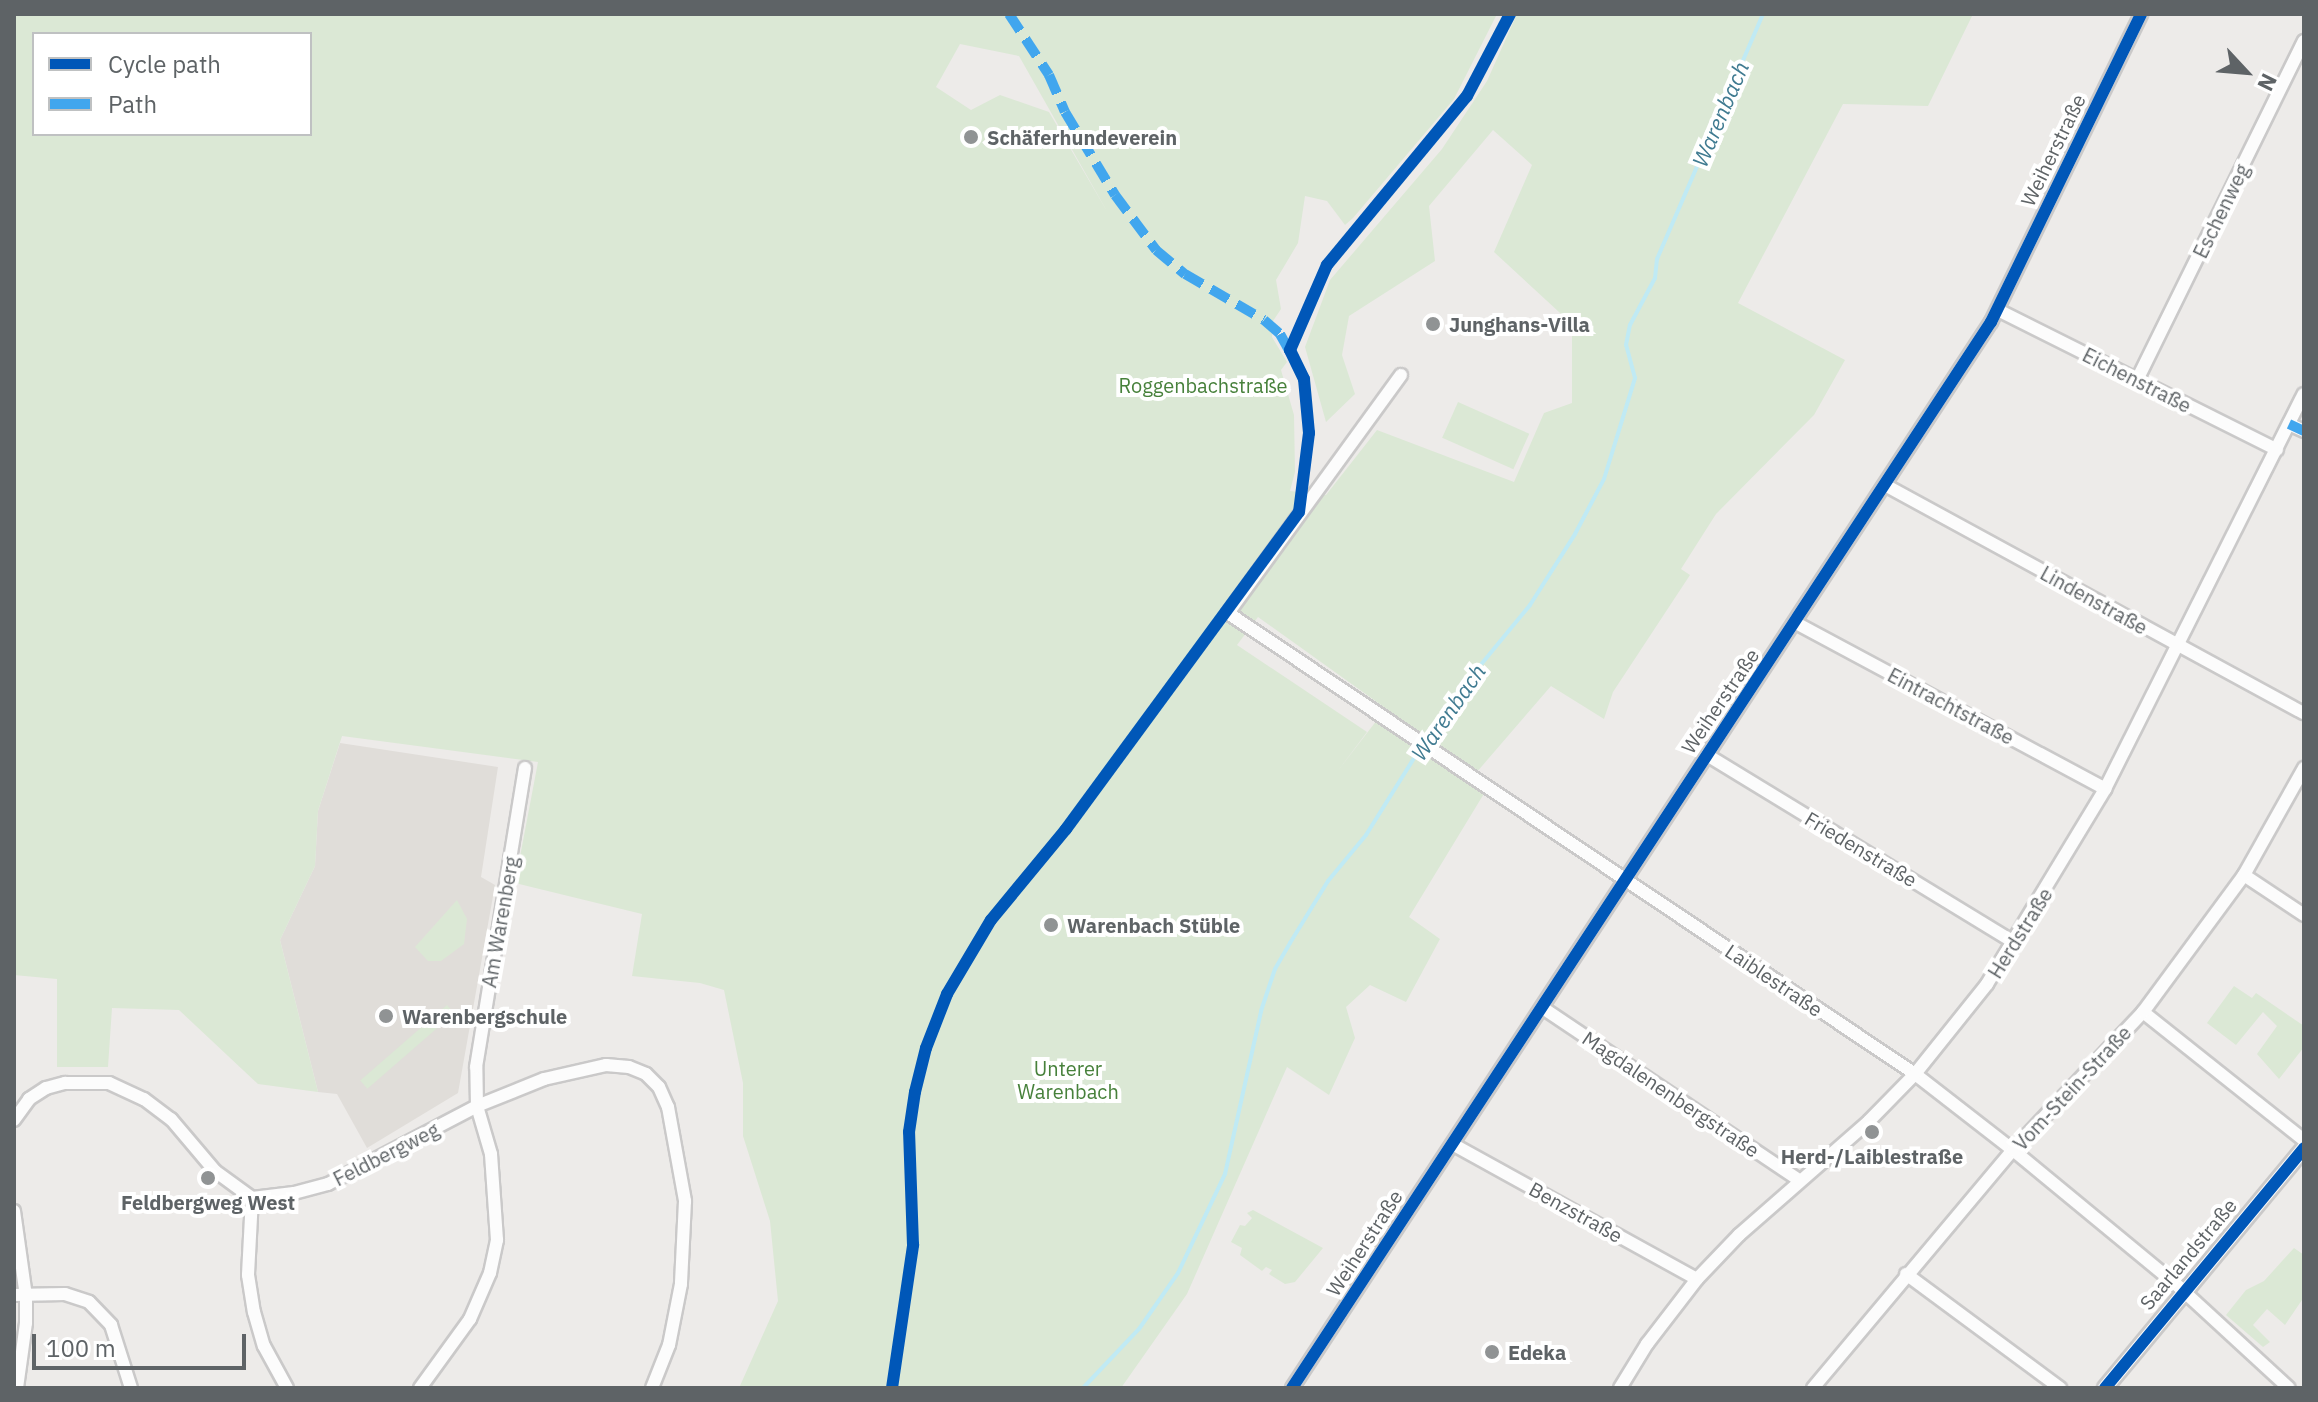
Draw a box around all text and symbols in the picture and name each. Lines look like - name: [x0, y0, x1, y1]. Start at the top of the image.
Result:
- legend: [32, 32, 312, 136]
- north arrow: [2206, 32, 2286, 112]
- text: Cycle path: [108, 48, 221, 80]
- water label: Warenbach: [1686, 57, 1754, 171]
- text: N: [2251, 69, 2285, 96]
- text: Path: [108, 88, 157, 120]
- street label: Weiherstraße: [2016, 90, 2090, 210]
- place label: Schäferhundeverein: [987, 125, 1177, 149]
- marker: Schäferhundeverein: [962, 128, 980, 146]
- street label: Eschenweg: [2188, 160, 2254, 262]
- place label: Junghans-Villa: [1449, 312, 1590, 336]
- marker: Junghans-Villa: [1424, 315, 1442, 333]
- street label: Eichenstraße: [2079, 342, 2195, 418]
- park label: Roggenbachstraße: [1118, 373, 1288, 397]
- street label: Lindenstraße: [2036, 561, 2152, 639]
- street label: Weiherstraße: [1676, 644, 1764, 758]
- water label: Warenbach: [1405, 659, 1491, 765]
- street label: Eintrachtstraße: [1884, 663, 2018, 749]
- street label: Friedenstraße: [1801, 806, 1921, 892]
- street label: Am Warenberg: [477, 854, 523, 990]
- street label: Herdstraße: [1983, 883, 2057, 983]
- place label: Warenbach Stüble: [1067, 913, 1240, 937]
- marker: Warenbach Stüble: [1042, 916, 1060, 934]
- street label: Laiblestraße: [1721, 939, 1827, 1021]
- place label: Warenbergschule: [402, 1004, 567, 1028]
- marker: Warenbergschule: [377, 1007, 395, 1025]
- street label: Vom-Stein-Straße: [2008, 1021, 2136, 1155]
- street label: Magdalenenbergstraße: [1578, 1026, 1764, 1162]
- park label: Unterer Warenbach: [1017, 1057, 1119, 1104]
- street label: Feldbergweg: [329, 1117, 443, 1191]
- marker: Herd-/Laiblestraße: [1863, 1123, 1881, 1141]
- place label: Herd-/Laiblestraße: [1781, 1144, 1963, 1168]
- marker: Feldbergweg West: [199, 1169, 217, 1187]
- street label: Benzstraße: [1525, 1177, 1627, 1247]
- street label: Weiherstraße: [1321, 1186, 1407, 1300]
- place label: Feldbergweg West: [121, 1190, 295, 1214]
- street label: Saarlandstraße: [2135, 1194, 2241, 1314]
- scale bar: [36, 1318, 250, 1368]
- text: 100 m: [46, 1332, 116, 1364]
- place label: Edeka: [1508, 1340, 1566, 1364]
- marker: Edeka: [1483, 1343, 1501, 1361]

